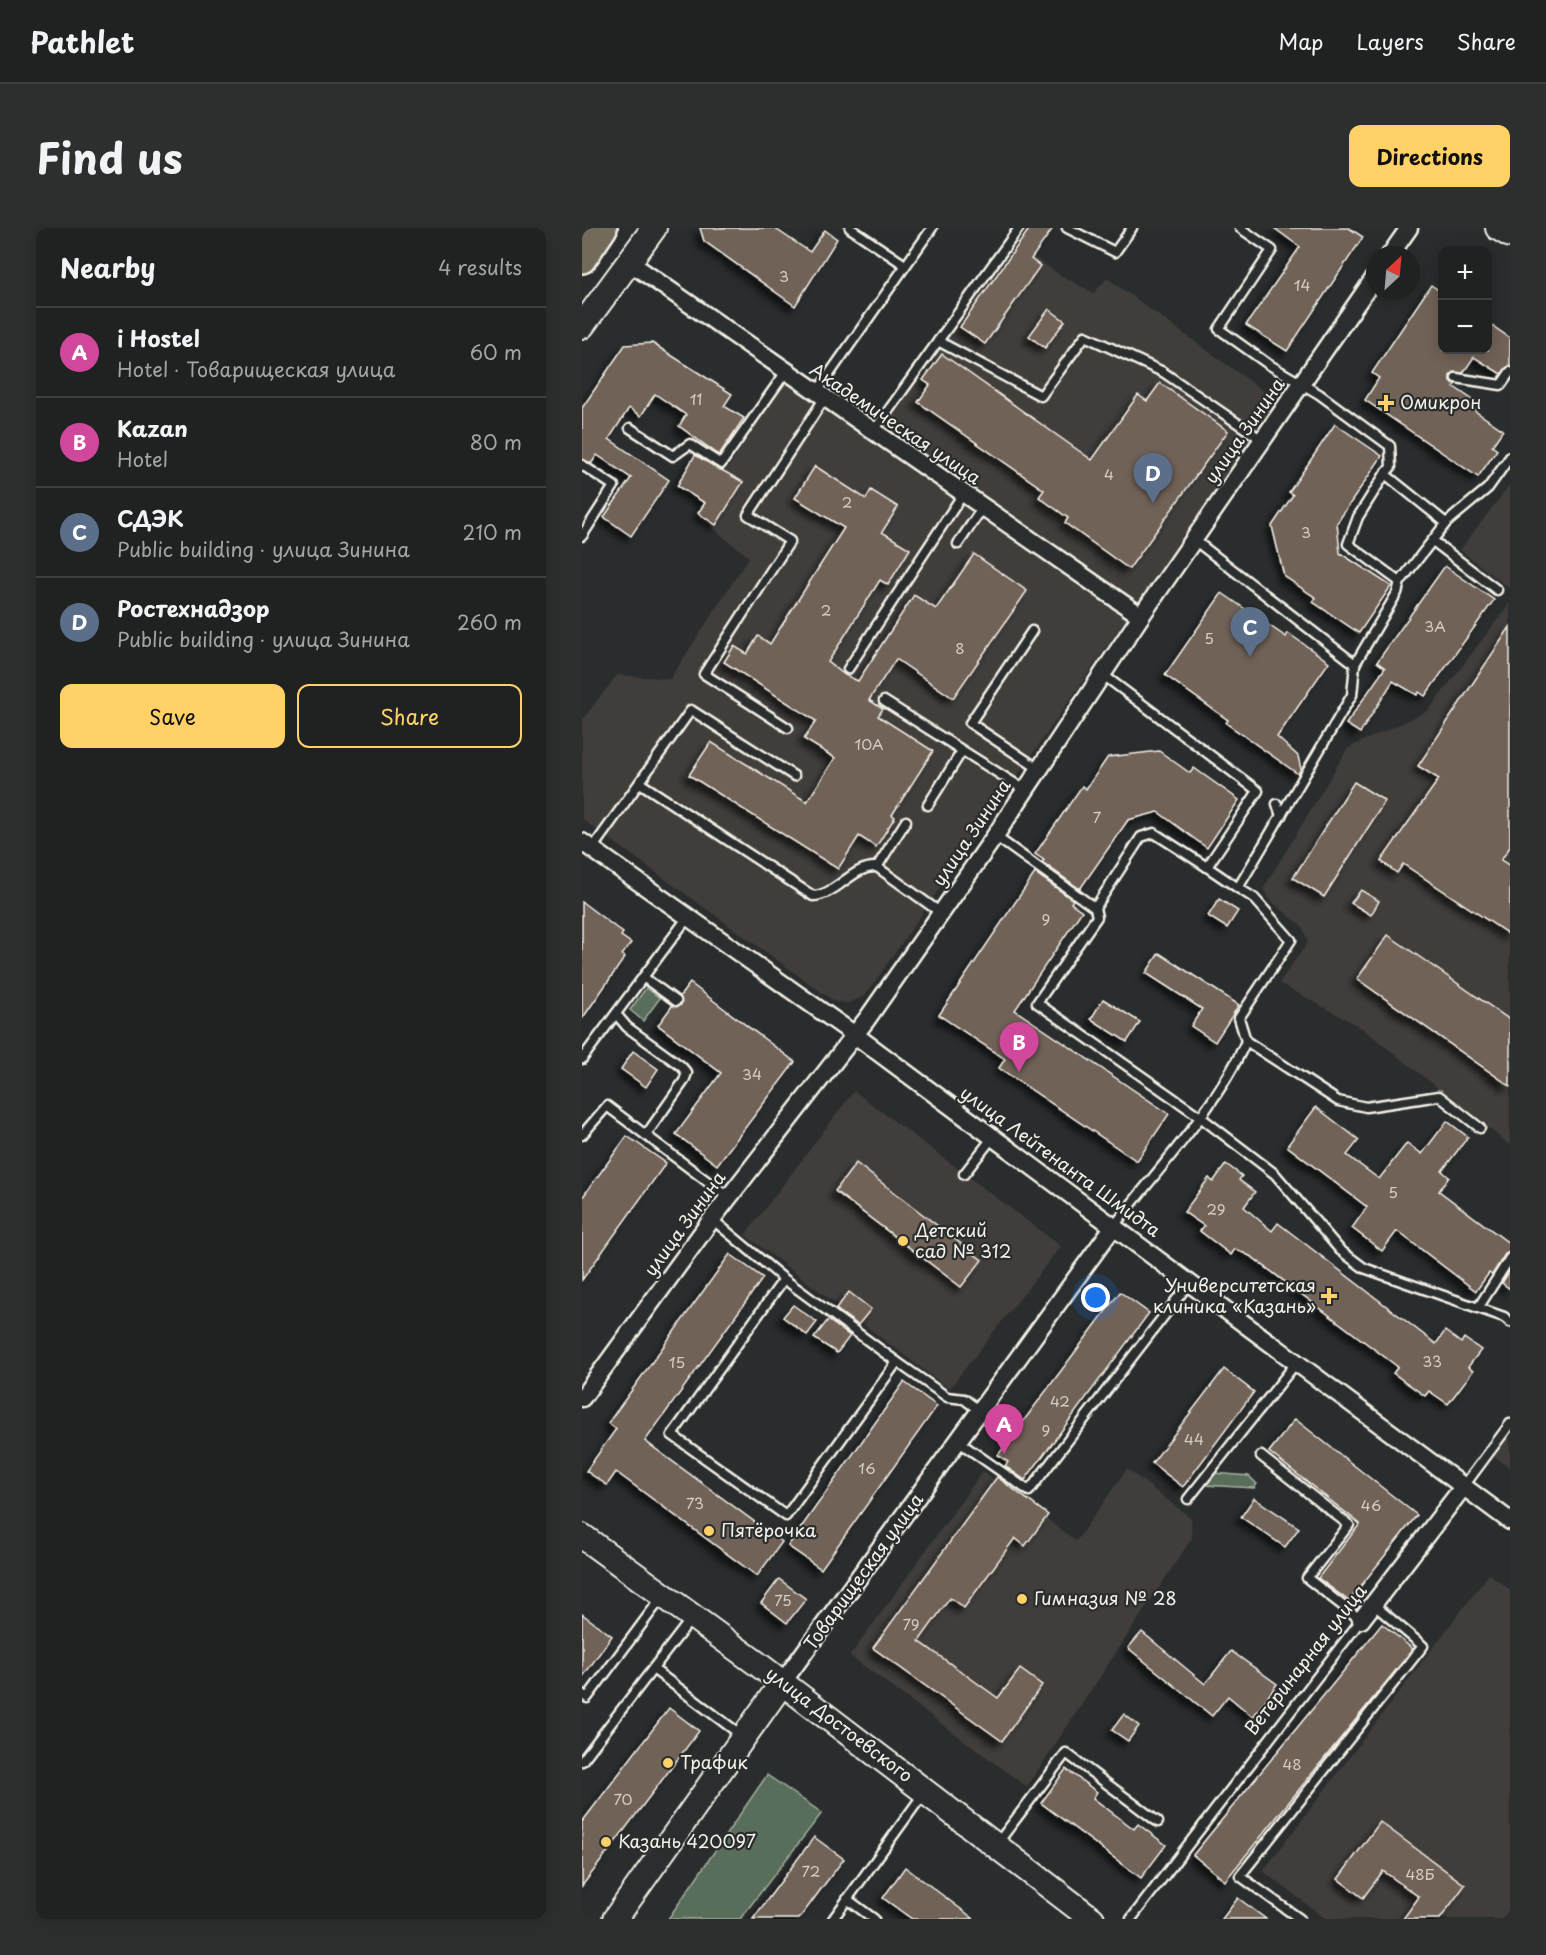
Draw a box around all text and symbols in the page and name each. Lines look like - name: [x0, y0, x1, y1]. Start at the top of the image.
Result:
- text: Pathlet: [30, 20, 134, 63]
- text: Map: [1279, 25, 1323, 57]
- text: Layers: [1356, 25, 1424, 57]
- text: Share: [1457, 25, 1516, 57]
- text: Find us: [36, 125, 183, 188]
- button: Directions: [1349, 125, 1510, 187]
- north arrow: [1366, 246, 1420, 300]
- map controls: [1438, 246, 1492, 354]
- button: +: [1438, 246, 1492, 300]
- text: Nearby: [60, 248, 155, 287]
- text: 4 results: [438, 252, 522, 282]
- house number: 3: [779, 264, 789, 287]
- house number: 14: [1294, 273, 1310, 296]
- button: −: [1438, 300, 1492, 354]
- text: i Hostel: [117, 321, 200, 354]
- text: A: [72, 337, 87, 367]
- text: 60 m: [470, 337, 522, 367]
- text: Hotel · Товарищеская улица: [117, 354, 395, 384]
- street label: Академическая улица: [805, 355, 987, 491]
- street label: улица Зинина: [1197, 371, 1291, 489]
- house number: 11: [690, 387, 702, 410]
- place label: Омикрон: [1400, 388, 1481, 415]
- marker: Омикрон: [1377, 394, 1395, 412]
- text: Kazan: [117, 411, 188, 444]
- text: B: [73, 427, 86, 457]
- text: 80 m: [470, 427, 522, 457]
- text: Hotel: [117, 444, 168, 474]
- pin: D: [1134, 454, 1172, 503]
- house number: 4: [1104, 462, 1114, 485]
- house number: 2: [842, 490, 852, 513]
- text: СДЭК: [117, 501, 184, 534]
- text: C: [72, 517, 87, 547]
- text: 210 m: [463, 517, 522, 547]
- house number: 3: [1301, 520, 1311, 543]
- text: Public building · улица Зинина: [117, 534, 410, 564]
- text: Ростехнадзор: [117, 591, 269, 624]
- house number: 2: [821, 598, 831, 621]
- text: D: [72, 607, 87, 637]
- text: 260 m: [457, 607, 522, 637]
- pin: C: [1230, 608, 1270, 657]
- house number: 3А: [1424, 614, 1446, 637]
- text: Public building · улица Зинина: [117, 624, 410, 654]
- house number: 5: [1204, 626, 1214, 649]
- house number: 8: [955, 636, 965, 659]
- button: Save: [60, 684, 285, 748]
- button: Share: [297, 684, 522, 748]
- house number: 10А: [854, 732, 884, 755]
- street label: улица Зинина: [925, 773, 1017, 891]
- house number: 7: [1093, 805, 1102, 828]
- house number: 9: [1042, 907, 1050, 930]
- pin: B: [1000, 1022, 1038, 1072]
- house number: 34: [742, 1062, 762, 1085]
- street label: улица Лейтенанта Шмидта: [955, 1079, 1167, 1243]
- street label: улица Зинина: [636, 1164, 732, 1281]
- house number: 5: [1388, 1180, 1398, 1203]
- house number: 29: [1206, 1197, 1226, 1220]
- place label: Детский сад № 312: [914, 1216, 1012, 1264]
- marker: Детский сад № 312: [896, 1234, 910, 1248]
- place label: Университетская клиника «Казань»: [1153, 1271, 1316, 1319]
- your location: [1081, 1283, 1110, 1312]
- marker: Университетская клиника «Казань»: [1320, 1287, 1338, 1305]
- house number: 33: [1422, 1349, 1442, 1372]
- house number: 15: [669, 1350, 685, 1373]
- house number: 42: [1050, 1389, 1070, 1412]
- pin: A: [984, 1404, 1024, 1454]
- house number: 9: [1042, 1418, 1050, 1441]
- house number: 44: [1184, 1427, 1204, 1450]
- house number: 16: [858, 1456, 876, 1479]
- street label: Товарищеская улица: [797, 1486, 929, 1655]
- house number: 73: [686, 1491, 704, 1514]
- house number: 46: [1361, 1493, 1381, 1516]
- place label: Пятёрочка: [721, 1516, 817, 1543]
- marker: Пятёрочка: [702, 1524, 716, 1538]
- street label: Ветеринарная улица: [1237, 1577, 1373, 1740]
- place label: Гимназия № 28: [1034, 1584, 1177, 1611]
- house number: 75: [774, 1588, 792, 1611]
- marker: Гимназия № 28: [1015, 1592, 1029, 1606]
- house number: 79: [902, 1612, 920, 1635]
- street label: улица Достоевского: [761, 1659, 919, 1788]
- place label: Трафик: [680, 1748, 748, 1775]
- house number: 48: [1282, 1752, 1302, 1775]
- marker: Трафик: [661, 1756, 675, 1770]
- house number: 70: [613, 1787, 633, 1810]
- place label: Казань 420097: [618, 1827, 756, 1854]
- marker: Казань 420097: [599, 1835, 613, 1849]
- house number: 72: [802, 1859, 820, 1882]
- house number: 48Б: [1406, 1862, 1435, 1885]

